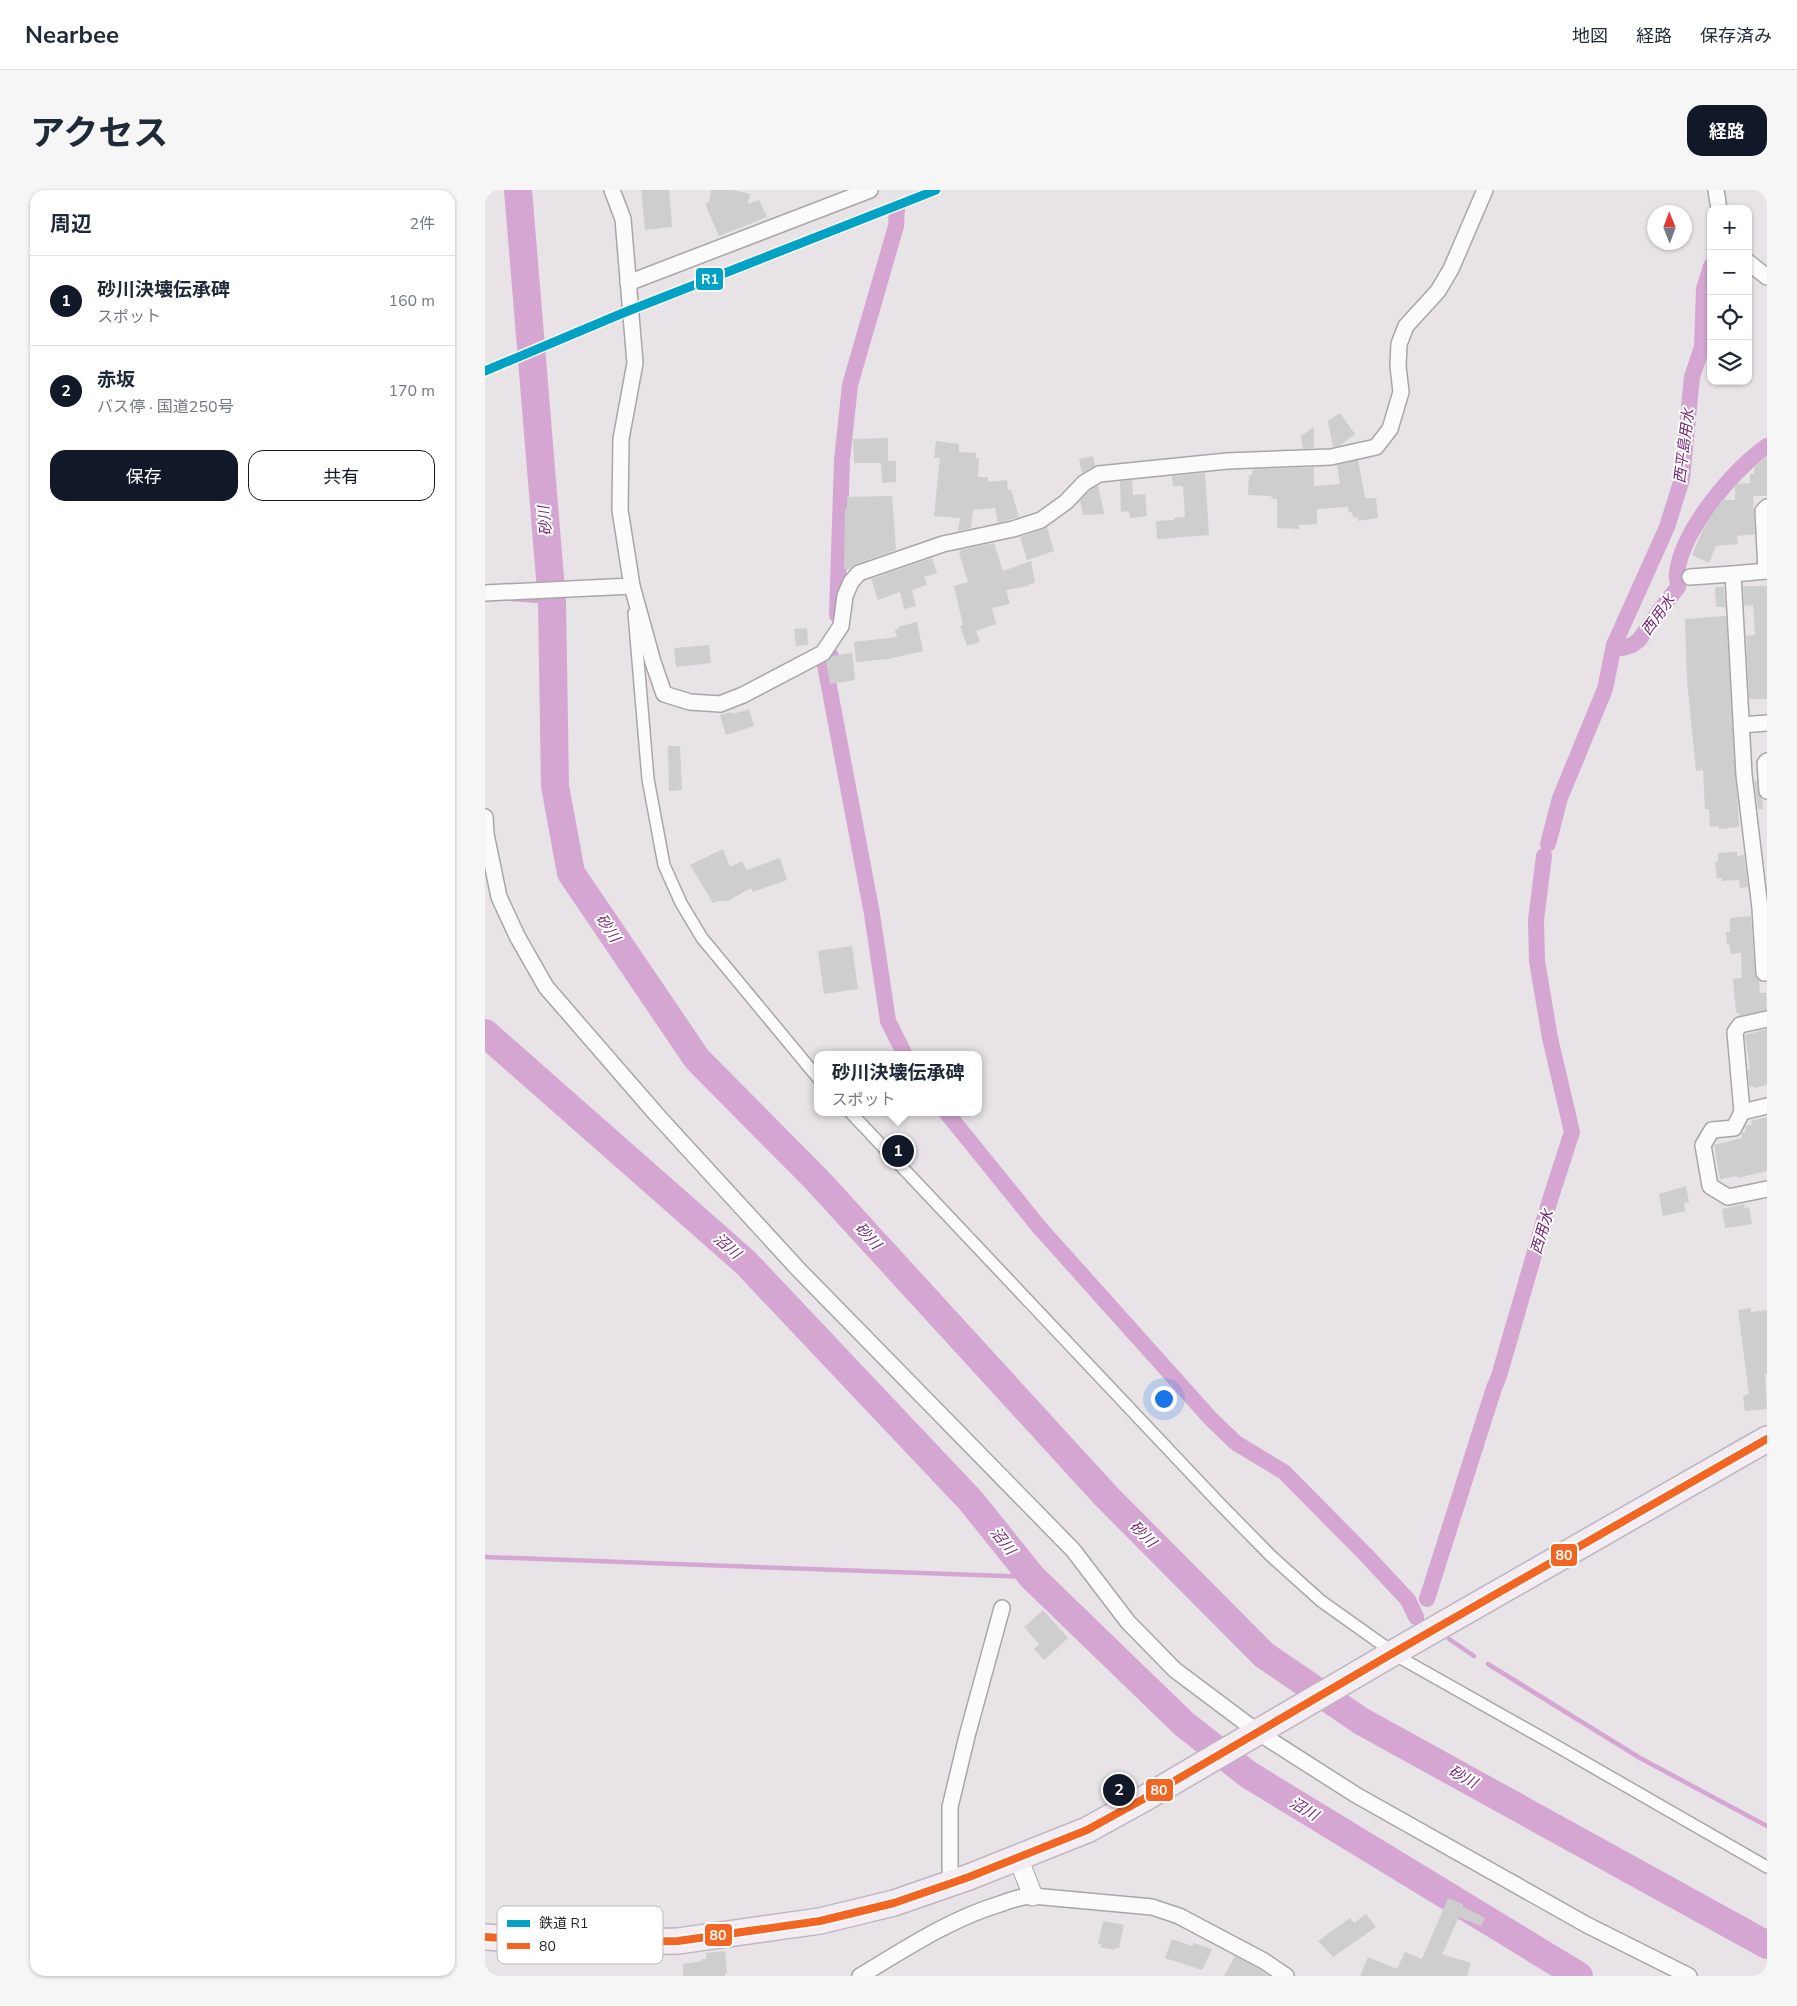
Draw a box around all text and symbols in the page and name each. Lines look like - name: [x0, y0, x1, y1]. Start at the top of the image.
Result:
- text: Nearbee: [25, 19, 119, 51]
- text: 地図: [1572, 24, 1608, 48]
- text: 経路: [1636, 24, 1672, 48]
- text: 保存済み: [1700, 24, 1772, 48]
- button: 経路: [1687, 105, 1767, 156]
- text: アクセス: [30, 110, 168, 157]
- north arrow: [1647, 205, 1692, 250]
- map controls: [1707, 205, 1752, 385]
- button: +: [1707, 205, 1752, 250]
- text: 周辺: [50, 210, 92, 238]
- text: 2件: [409, 213, 435, 235]
- button: −: [1707, 250, 1752, 295]
- line badge: R1: [695, 267, 724, 291]
- text: R1: [701, 270, 719, 289]
- text: 砂川決壊伝承碑: [97, 277, 230, 303]
- text: 1: [61, 290, 71, 312]
- text: 160 m: [388, 290, 435, 312]
- button: locate: [1707, 295, 1752, 340]
- text: スポット: [97, 306, 161, 328]
- button: layers: [1707, 340, 1752, 385]
- text: 赤坂: [97, 367, 135, 393]
- text: 2: [61, 380, 71, 402]
- text: 170 m: [388, 380, 435, 402]
- text: バス停 · 国道250号: [97, 396, 234, 418]
- water label: 西平島用水: [1670, 406, 1699, 484]
- button: 保存: [50, 450, 238, 501]
- button: 共有: [248, 450, 435, 501]
- water label: 砂川: [534, 503, 556, 537]
- water label: 西用水: [1637, 589, 1680, 639]
- water label: 砂川: [591, 910, 626, 948]
- popup: [814, 1051, 982, 1116]
- text: 砂川決壊伝承碑: [831, 1060, 965, 1086]
- text: スポット: [831, 1089, 896, 1111]
- pin: 1: [882, 1132, 914, 1170]
- water label: 西用水: [1526, 1206, 1559, 1256]
- water label: 砂川: [851, 1218, 887, 1255]
- water label: 沼川: [709, 1229, 746, 1265]
- your location: [1151, 1386, 1177, 1412]
- water label: 砂川: [1125, 1516, 1162, 1553]
- water label: 沼川: [986, 1523, 1021, 1561]
- line badge: 80: [1550, 1543, 1578, 1567]
- text: 80: [1556, 1546, 1572, 1565]
- water label: 砂川: [1445, 1761, 1483, 1794]
- pin: 2: [1103, 1771, 1135, 1809]
- line badge: 80: [1145, 1778, 1174, 1802]
- text: 80: [1151, 1781, 1167, 1800]
- water label: 沼川: [1286, 1793, 1324, 1826]
- legend: [497, 1906, 663, 1964]
- text: 鉄道 R1: [539, 1914, 588, 1933]
- line badge: 80: [704, 1923, 733, 1947]
- text: 80: [710, 1926, 726, 1945]
- text: 80: [539, 1937, 556, 1956]

